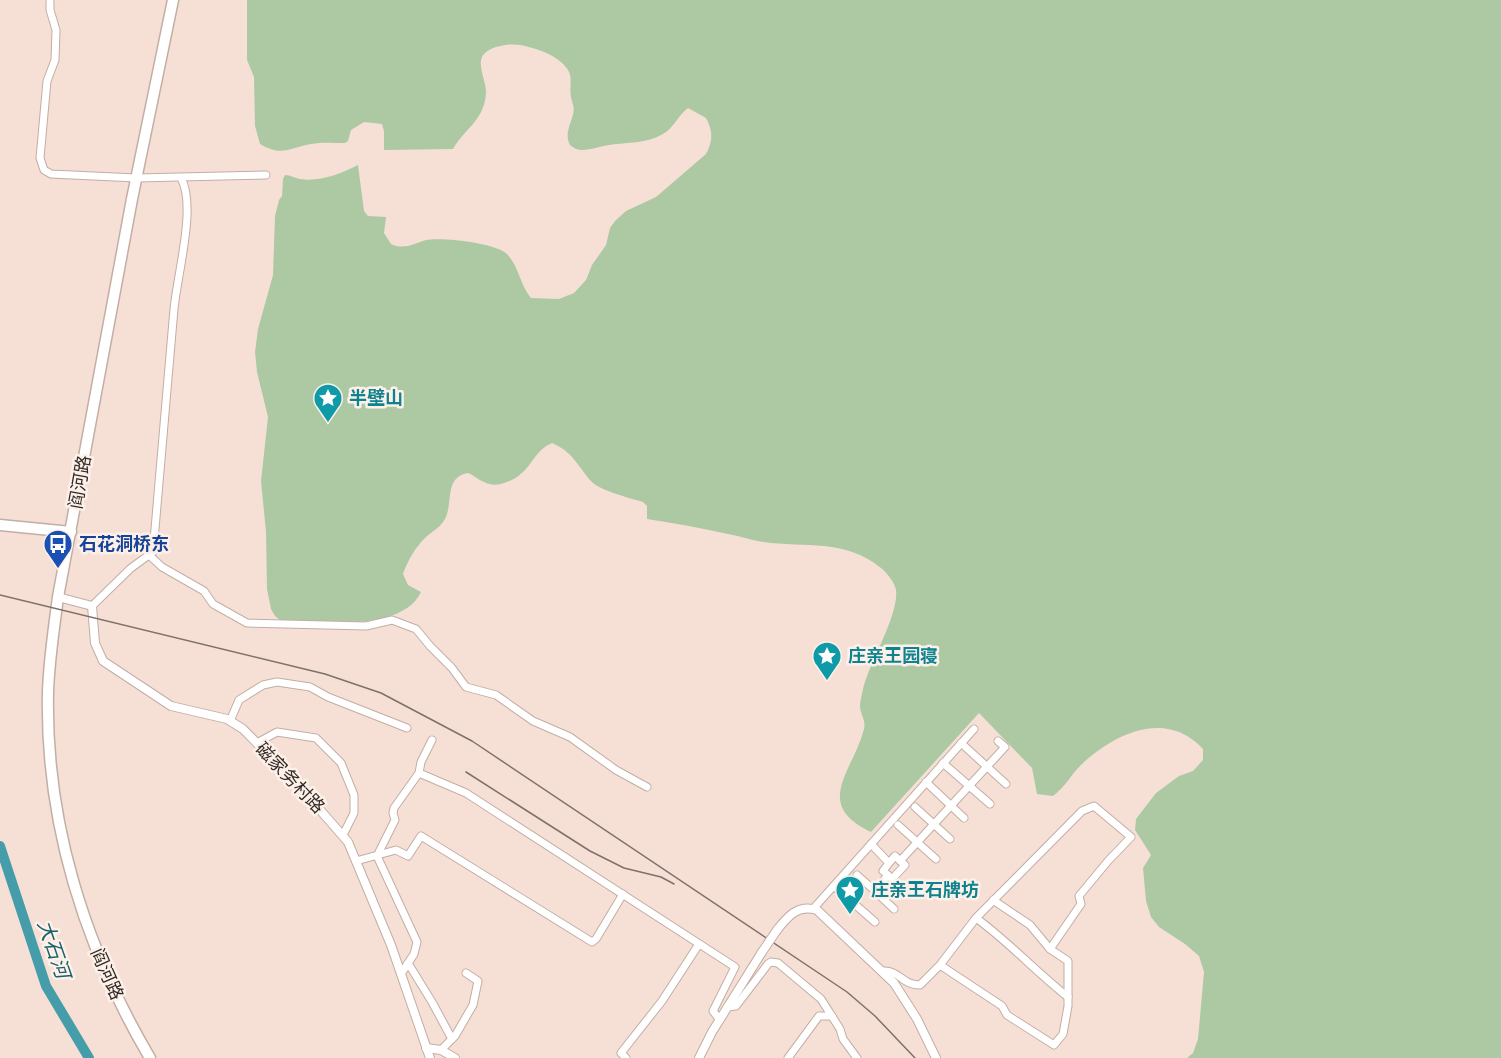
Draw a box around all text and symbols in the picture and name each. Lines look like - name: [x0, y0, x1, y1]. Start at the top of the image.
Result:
- place icon: 半壁山: [312, 382, 344, 424]
- place label: 半壁山: [349, 387, 403, 409]
- street label: 阎河路: [64, 454, 96, 510]
- bus stop icon: 石花洞桥东: [42, 528, 74, 570]
- place label: 石花洞桥东: [79, 533, 169, 555]
- place icon: 庄亲王园寝: [811, 640, 843, 682]
- place label: 庄亲王园寝: [848, 645, 938, 667]
- street label: 磁家务村路: [251, 738, 329, 818]
- place icon: 庄亲王石牌坊: [834, 874, 866, 916]
- place label: 庄亲王石牌坊: [871, 879, 979, 901]
- water label: 大石河: [33, 917, 76, 985]
- street label: 阎河路: [86, 945, 128, 1003]

